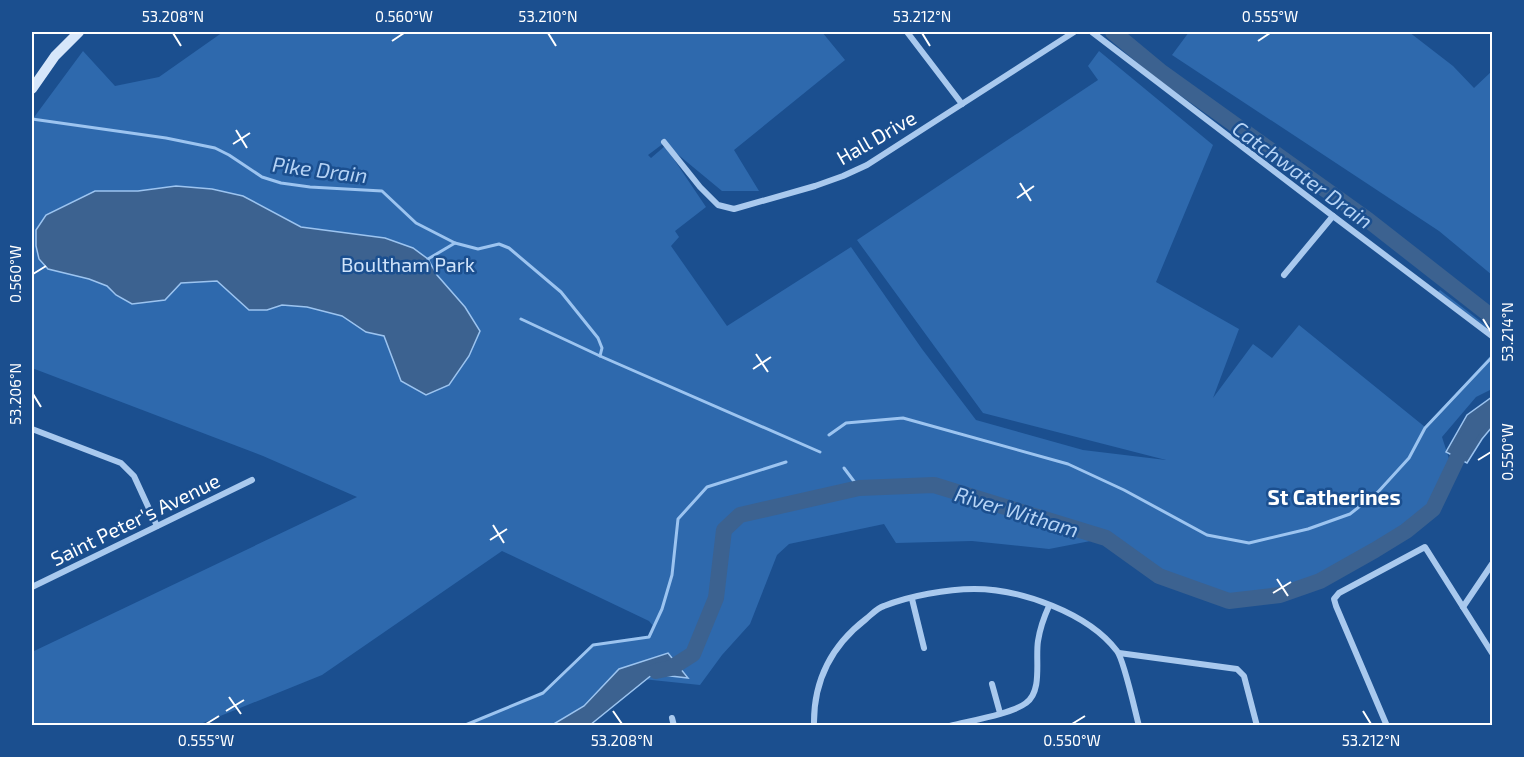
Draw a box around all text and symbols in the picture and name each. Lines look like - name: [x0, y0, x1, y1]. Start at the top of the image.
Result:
- text: 53.208°N: [142, 7, 204, 25]
- text: 0.560°W: [375, 7, 433, 25]
- text: 53.210°N: [518, 7, 578, 25]
- text: 53.212°N: [893, 7, 951, 25]
- text: 0.555°W: [1242, 7, 1298, 25]
- street label: Hall Drive: [832, 105, 920, 169]
- water label: Catchwater Drain: [1228, 115, 1378, 233]
- water label: Pike Drain: [271, 151, 369, 187]
- text: 0.560°W: [6, 245, 24, 303]
- park label: Boultham Park: [341, 252, 475, 276]
- text: 53.214°N: [1498, 302, 1516, 362]
- text: 53.206°N: [6, 363, 24, 425]
- text: 0.550°W: [1498, 423, 1516, 481]
- street label: Saint Peter's Avenue: [47, 468, 223, 570]
- water label: River Witham: [952, 480, 1082, 542]
- district label: St Catherines: [1267, 484, 1401, 509]
- text: 0.555°W: [178, 731, 234, 749]
- text: 53.208°N: [591, 731, 653, 749]
- text: 0.550°W: [1043, 731, 1101, 749]
- text: 53.212°N: [1342, 731, 1400, 749]

